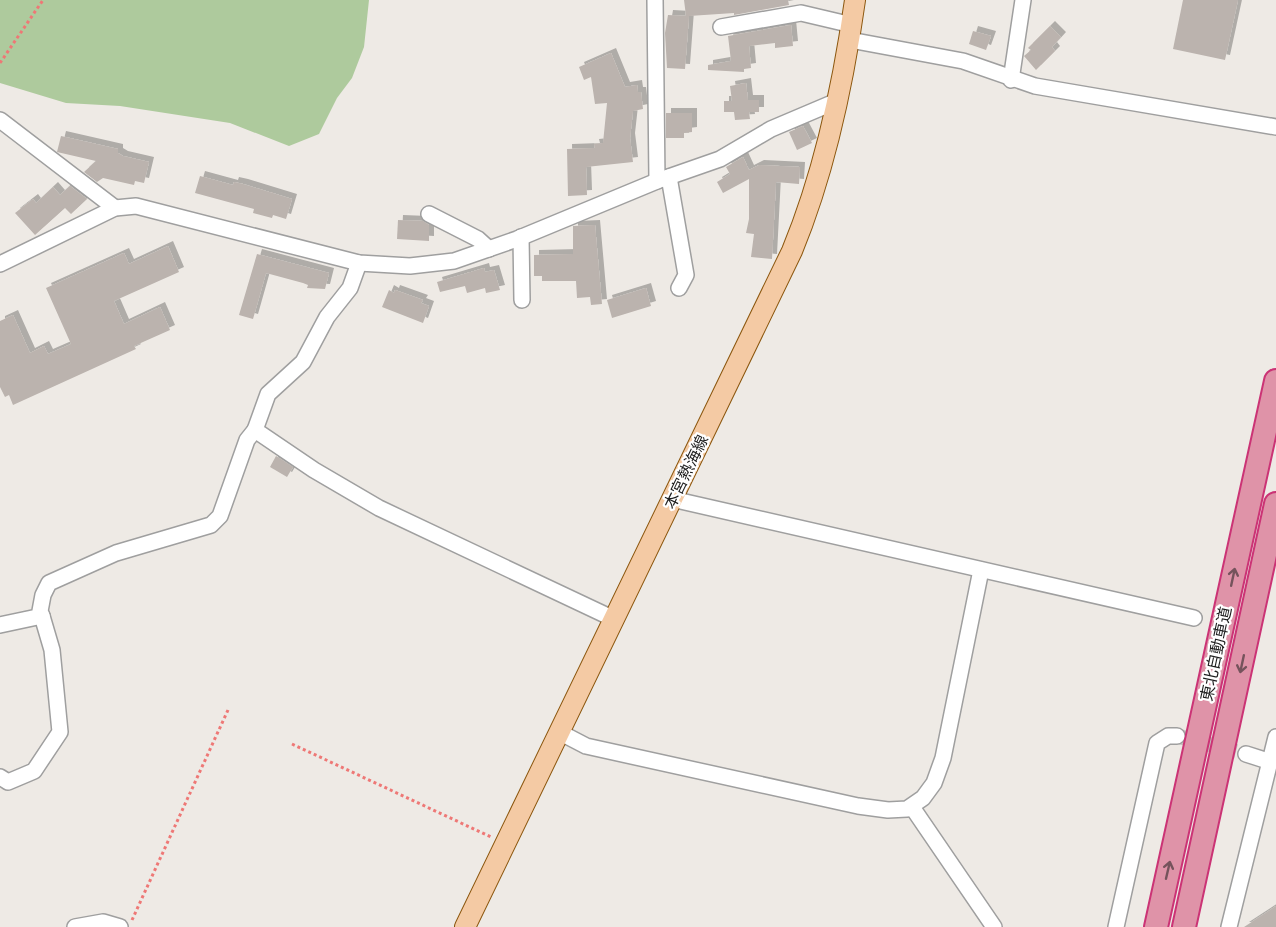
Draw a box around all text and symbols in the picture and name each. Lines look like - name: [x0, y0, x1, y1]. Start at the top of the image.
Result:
- street label: 本宮熱海線: [660, 432, 712, 512]
- one-way arrow: [1228, 568, 1239, 587]
- street label: 東北自動車道: [1197, 605, 1235, 703]
- one-way arrow: [1236, 653, 1247, 673]
- one-way arrow: [1163, 861, 1175, 880]

